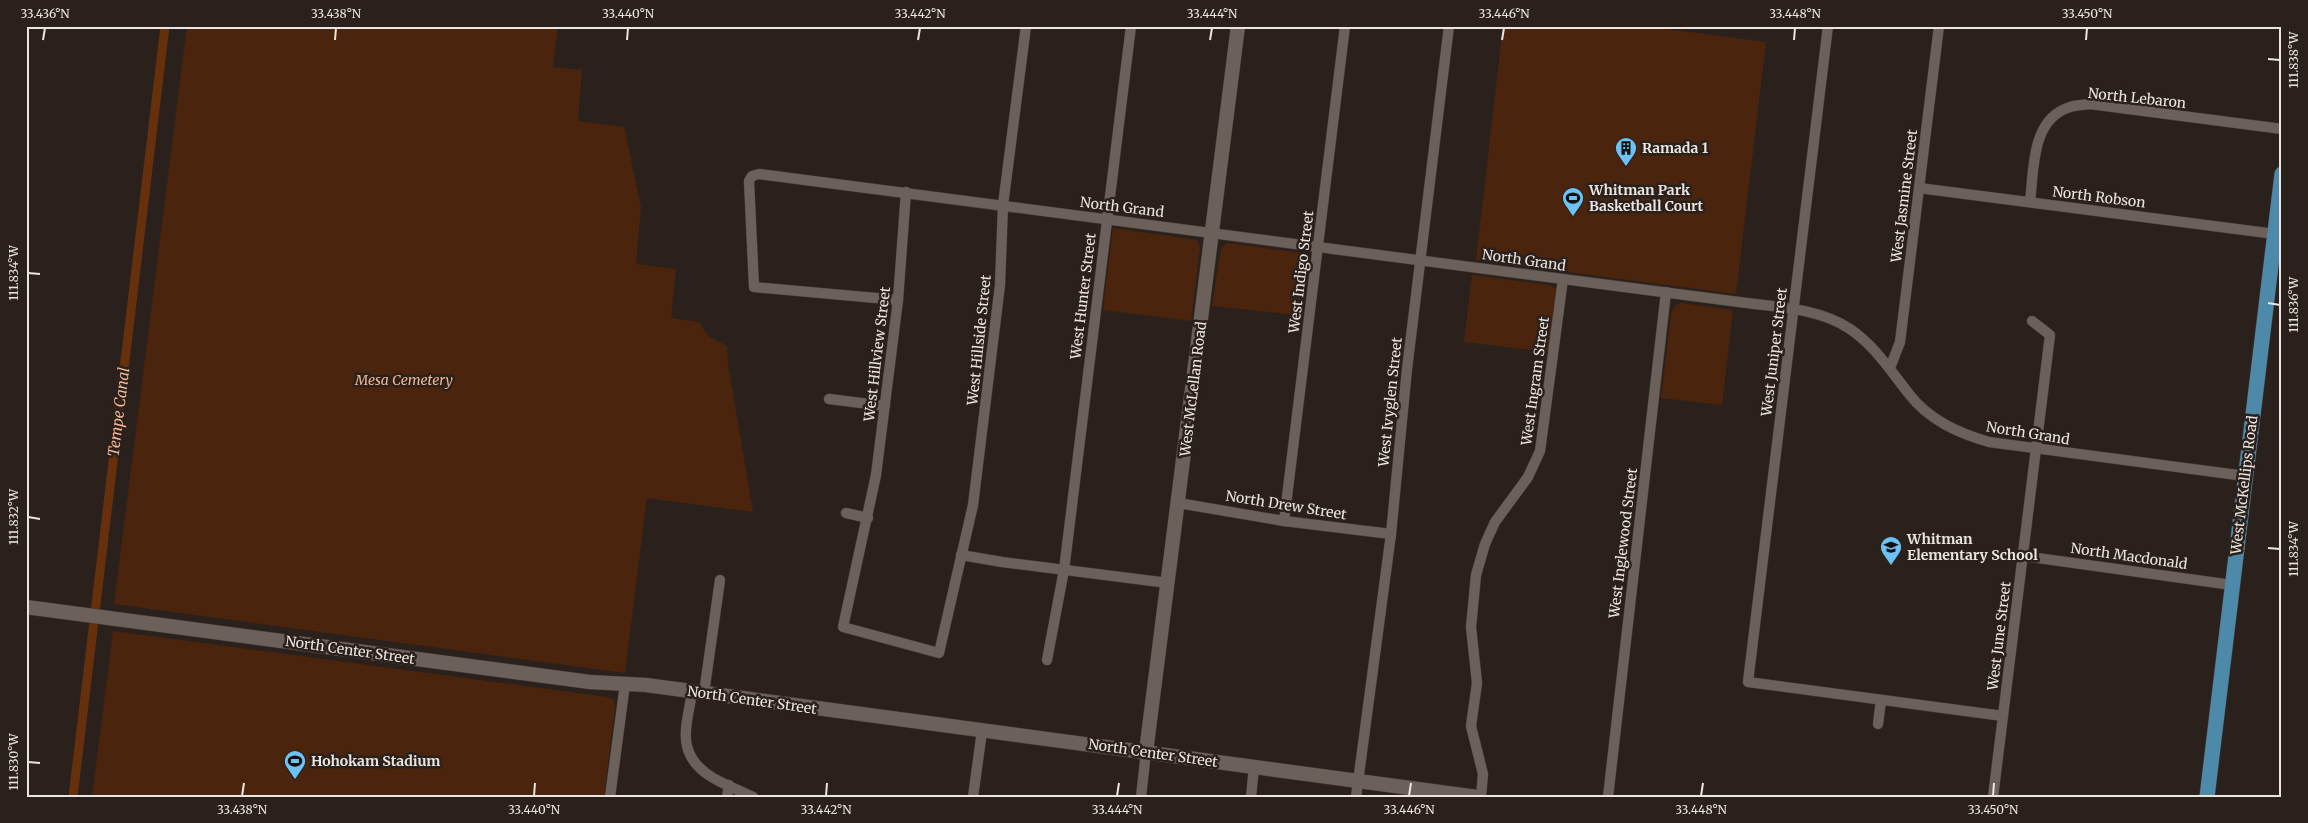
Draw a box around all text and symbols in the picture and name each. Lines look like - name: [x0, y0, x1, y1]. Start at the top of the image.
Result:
- text: 33.436°N: [20, 6, 70, 21]
- text: 33.438°N: [311, 6, 362, 21]
- text: 33.440°N: [602, 6, 655, 21]
- text: 33.442°N: [895, 6, 946, 21]
- text: 33.444°N: [1187, 6, 1238, 21]
- text: 33.446°N: [1479, 6, 1530, 21]
- text: 33.448°N: [1769, 6, 1822, 21]
- text: 33.450°N: [2062, 6, 2113, 21]
- text: 111.838°W: [2286, 31, 2301, 88]
- street label: North Lebaron: [2087, 84, 2187, 112]
- street label: West Jasmine Street: [1887, 128, 1921, 265]
- building icon: Ramada 1: [1614, 136, 1638, 167]
- place label: Ramada 1: [1642, 139, 1709, 157]
- place label: Whitman Park Basketball Court: [1588, 181, 1704, 215]
- street label: North Robson: [2051, 182, 2147, 212]
- sports icon: Whitman Park Basketball Court: [1561, 186, 1585, 217]
- street label: North Grand: [1079, 193, 1166, 221]
- street label: West Indigo Street: [1284, 209, 1318, 335]
- street label: West Hunter Street: [1066, 231, 1100, 361]
- text: 111.834°W: [6, 244, 21, 301]
- street label: North Grand: [1481, 245, 1568, 275]
- street label: West Hillside Street: [963, 273, 995, 407]
- text: 111.836°W: [2286, 276, 2301, 333]
- street label: West Hillview Street: [860, 285, 894, 423]
- street label: West Juniper Street: [1757, 286, 1791, 418]
- street label: West Ingram Street: [1517, 315, 1553, 448]
- street label: West McLellan Road: [1176, 320, 1210, 459]
- street label: West Ivyglen Street: [1374, 336, 1406, 469]
- water label: Tempe Canal: [104, 366, 133, 458]
- park label: Mesa Cemetery: [354, 371, 453, 389]
- street label: West McKellips Road: [2226, 414, 2262, 556]
- street label: North Grand: [1985, 418, 2072, 449]
- street label: West Inglewood Street: [1605, 466, 1641, 620]
- street label: North Drew Street: [1224, 487, 1348, 524]
- text: 111.832°W: [6, 488, 21, 545]
- text: 111.834°W: [2286, 520, 2301, 577]
- place label: Whitman Elementary School: [1906, 530, 2038, 564]
- school or university icon: Whitman Elementary School: [1879, 535, 1903, 566]
- street label: North Macdonald: [2069, 539, 2189, 573]
- street label: West June Street: [1983, 580, 2015, 693]
- street label: North Center Street: [284, 632, 416, 668]
- street label: North Center Street: [686, 682, 818, 718]
- text: 111.830°W: [6, 732, 21, 791]
- street label: North Center Street: [1087, 735, 1219, 771]
- sports icon: Hohokam Stadium: [283, 749, 307, 780]
- place label: Hohokam Stadium: [311, 752, 440, 770]
- text: 33.438°N: [217, 802, 268, 817]
- text: 33.440°N: [508, 802, 561, 817]
- text: 33.442°N: [801, 802, 852, 817]
- text: 33.444°N: [1092, 802, 1143, 817]
- text: 33.446°N: [1384, 802, 1435, 817]
- text: 33.448°N: [1675, 802, 1728, 817]
- text: 33.450°N: [1968, 802, 2019, 817]

